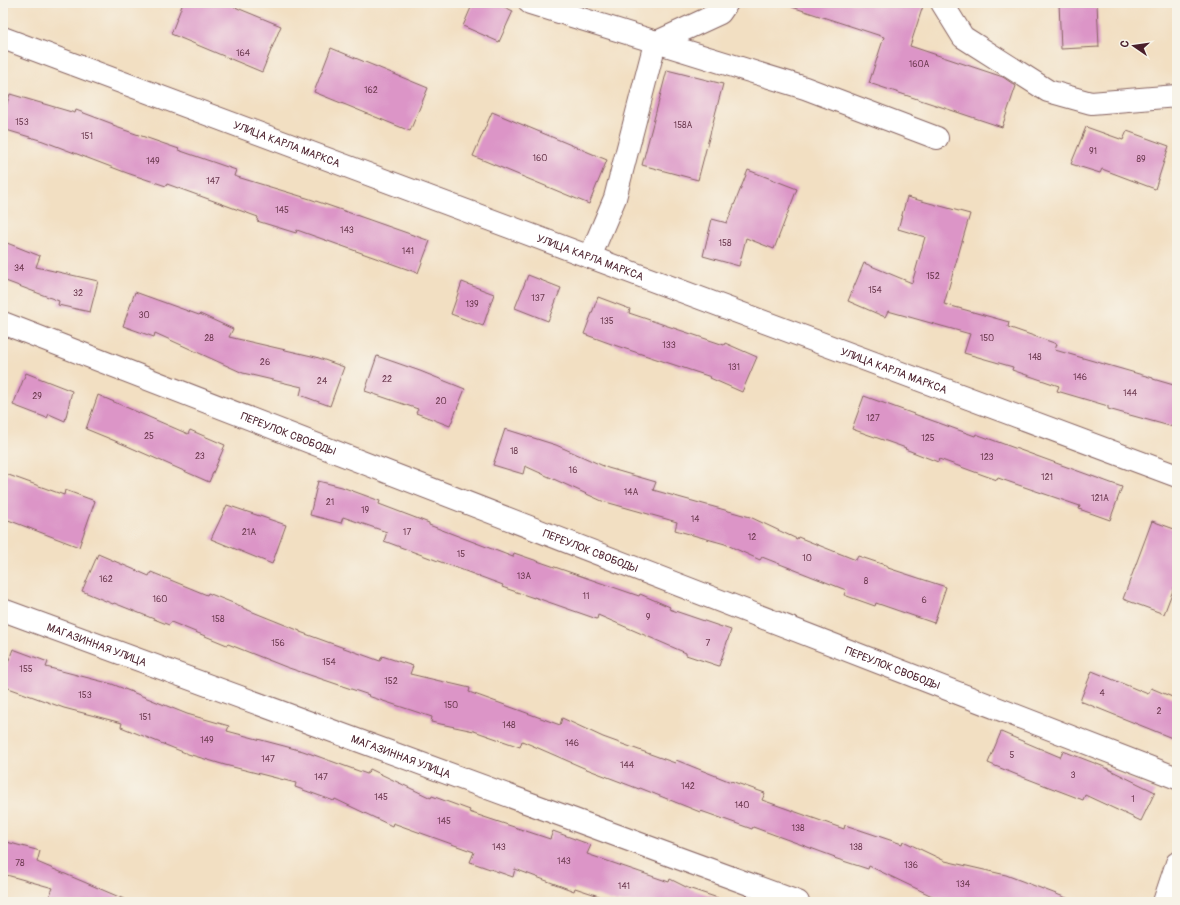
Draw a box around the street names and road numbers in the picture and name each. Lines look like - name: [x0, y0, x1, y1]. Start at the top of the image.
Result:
- street label: УЛИЦА КАРЛА МАРКСА: [232, 118, 342, 170]
- street label: УЛИЦА КАРЛА МАРКСА: [535, 231, 646, 283]
- street label: УЛИЦА КАРЛА МАРКСА: [839, 345, 949, 396]
- street label: ПЕРЕУЛОК СВОБОДЫ: [239, 409, 338, 458]
- street label: ПЕРЕУЛОК СВОБОДЫ: [541, 526, 640, 575]
- street label: МАГАЗИННАЯ УЛИЦА: [45, 620, 149, 669]
- street label: ПЕРЕУЛОК СВОБОДЫ: [843, 644, 942, 692]
- street label: МАГАЗИННАЯ УЛИЦА: [349, 732, 453, 780]

